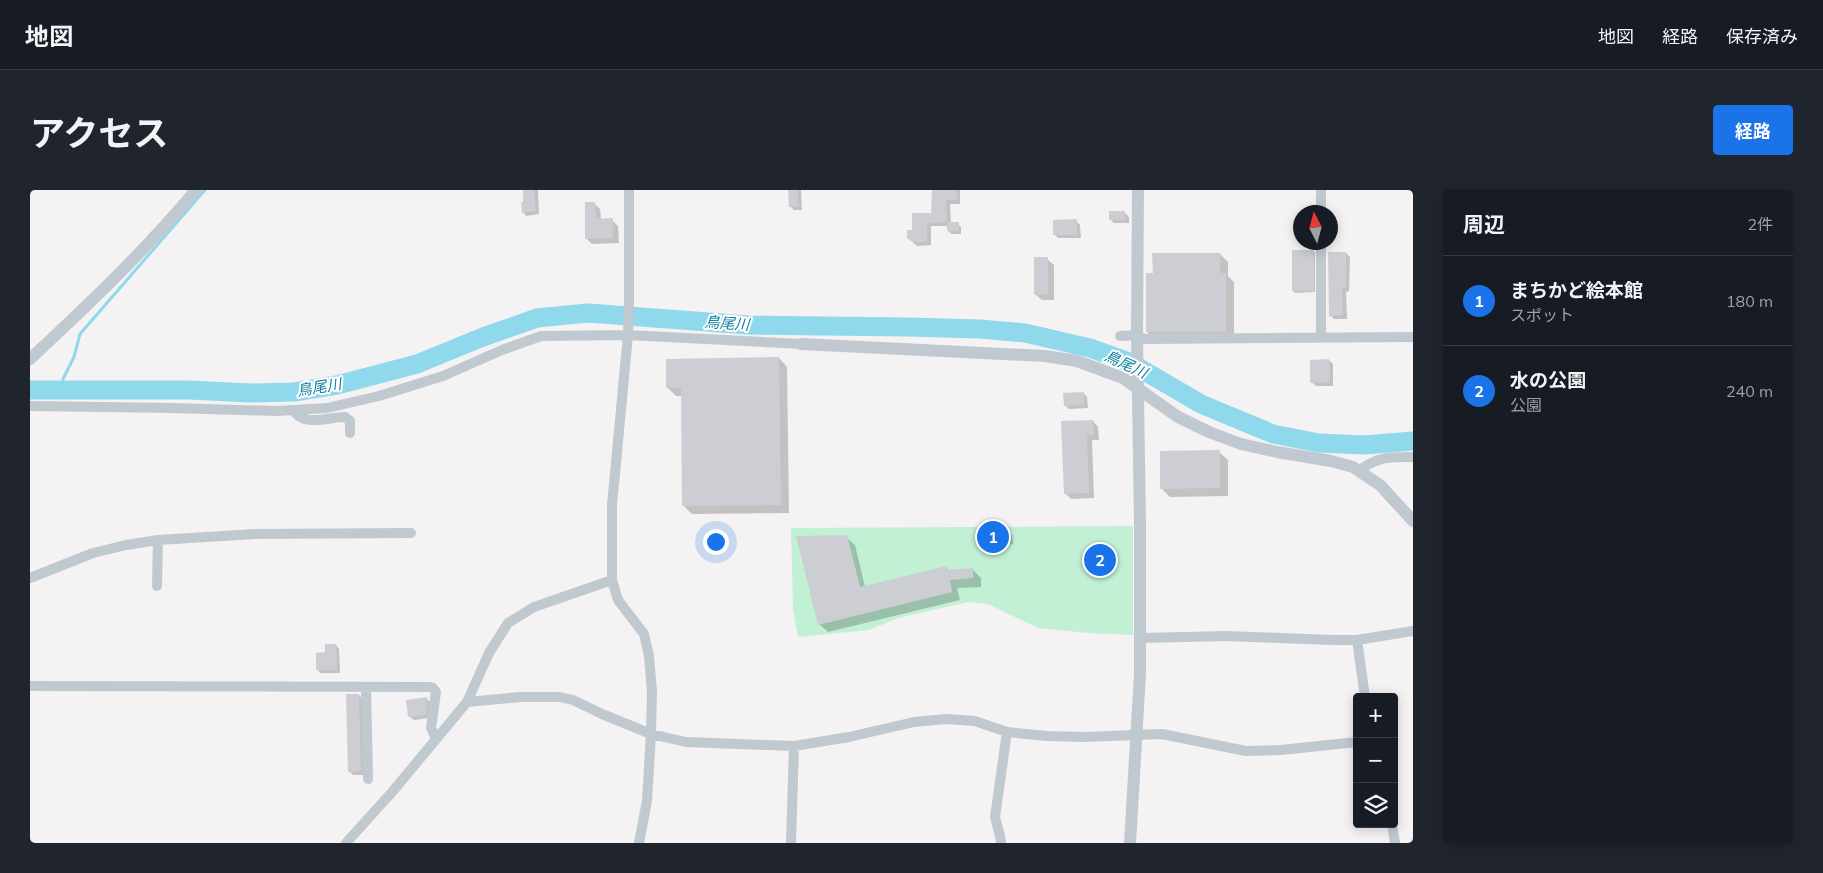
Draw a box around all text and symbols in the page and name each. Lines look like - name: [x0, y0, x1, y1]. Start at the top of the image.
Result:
- text: 地図: [25, 21, 73, 51]
- text: 地図: [1598, 25, 1634, 48]
- text: 経路: [1662, 25, 1698, 48]
- text: 保存済み: [1726, 25, 1798, 48]
- button: 経路: [1713, 105, 1793, 155]
- text: アクセス: [30, 111, 168, 155]
- north arrow: [1293, 205, 1338, 250]
- text: 周辺: [1463, 211, 1505, 237]
- text: 2件: [1747, 214, 1773, 234]
- text: まちかど絵本館: [1510, 278, 1643, 302]
- text: 1: [1474, 291, 1484, 311]
- text: 180 m: [1726, 291, 1773, 311]
- text: スポット: [1510, 305, 1574, 325]
- water label: 鳥尾川: [704, 312, 752, 334]
- water label: 鳥尾川: [1102, 346, 1152, 383]
- text: 水の公園: [1510, 368, 1586, 392]
- water label: 鳥尾川: [295, 374, 345, 400]
- text: 2: [1474, 381, 1484, 401]
- text: 240 m: [1726, 381, 1773, 401]
- text: 公園: [1510, 395, 1542, 415]
- pin: 1: [977, 518, 1009, 556]
- your location: [703, 529, 729, 555]
- pin: 2: [1084, 541, 1116, 579]
- map controls: [1353, 693, 1398, 828]
- button: +: [1353, 693, 1398, 738]
- button: −: [1353, 738, 1398, 783]
- button: layers: [1353, 783, 1398, 828]

